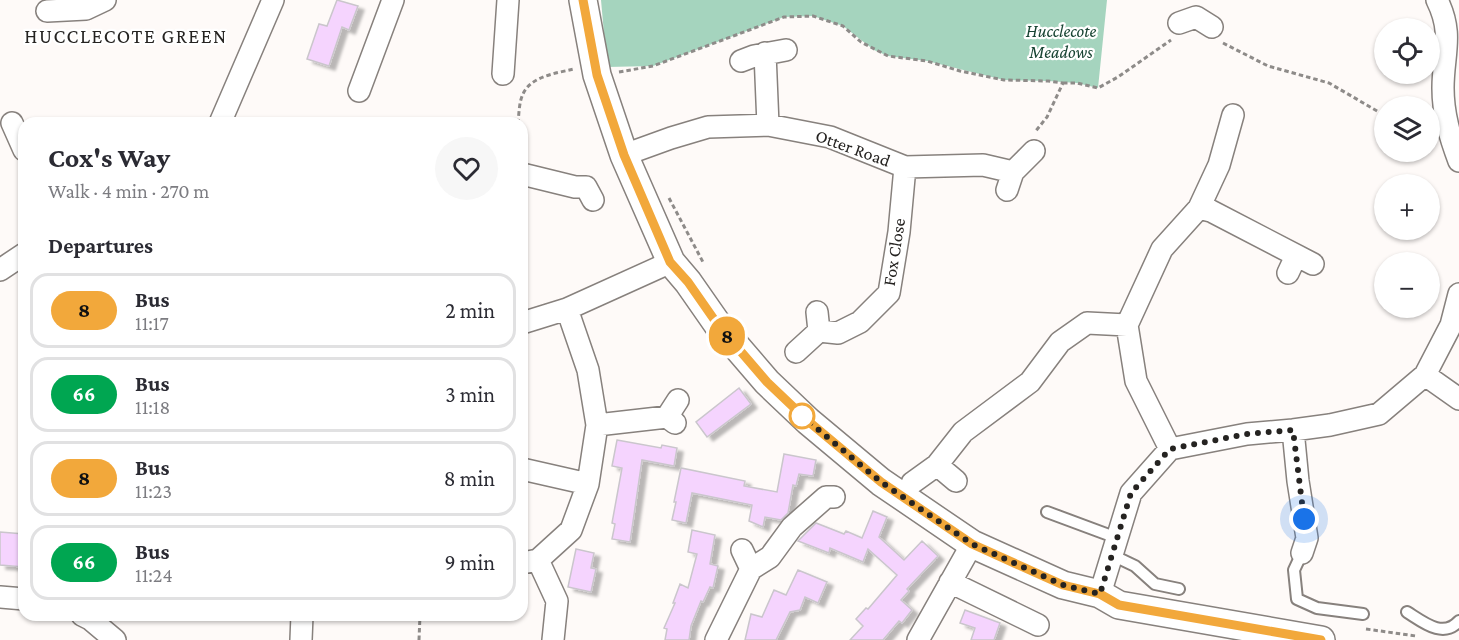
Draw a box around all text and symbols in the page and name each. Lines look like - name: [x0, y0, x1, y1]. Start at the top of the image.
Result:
- map controls: [1374, 18, 1440, 318]
- button: locate: [1374, 18, 1440, 84]
- park label: Hucclecote Meadows: [1026, 21, 1097, 62]
- district label: HUCCLECOTE GREEN: [24, 25, 228, 47]
- button: layers: [1374, 96, 1440, 162]
- street label: Otter Road: [813, 125, 894, 171]
- button: heart: [435, 137, 498, 200]
- text: Cox's Way: [48, 142, 170, 173]
- button: +: [1374, 174, 1440, 240]
- text: Walk · 4 min · 270 m: [48, 180, 209, 202]
- street label: Fox Close: [879, 217, 909, 287]
- text: Departures: [48, 233, 153, 258]
- button: −: [1374, 252, 1440, 318]
- text: Bus: [135, 287, 169, 312]
- text: 8: [78, 298, 90, 322]
- text: 2 min: [445, 298, 495, 323]
- text: 11:17: [135, 312, 169, 334]
- line badge: 8: [708, 316, 746, 356]
- text: 8: [721, 324, 733, 348]
- text: Bus: [135, 371, 169, 396]
- text: 66: [73, 382, 95, 406]
- text: 3 min: [445, 382, 495, 407]
- text: 11:18: [135, 396, 170, 418]
- unlabelled marker: [789, 403, 815, 429]
- text: Bus: [135, 455, 169, 480]
- text: 8: [78, 466, 90, 490]
- text: 8 min: [444, 466, 495, 491]
- text: 11:23: [135, 480, 172, 502]
- your location: [1289, 504, 1319, 534]
- text: Bus: [135, 539, 169, 564]
- text: 66: [73, 550, 95, 574]
- text: 9 min: [444, 550, 495, 575]
- text: 11:24: [135, 564, 173, 586]

